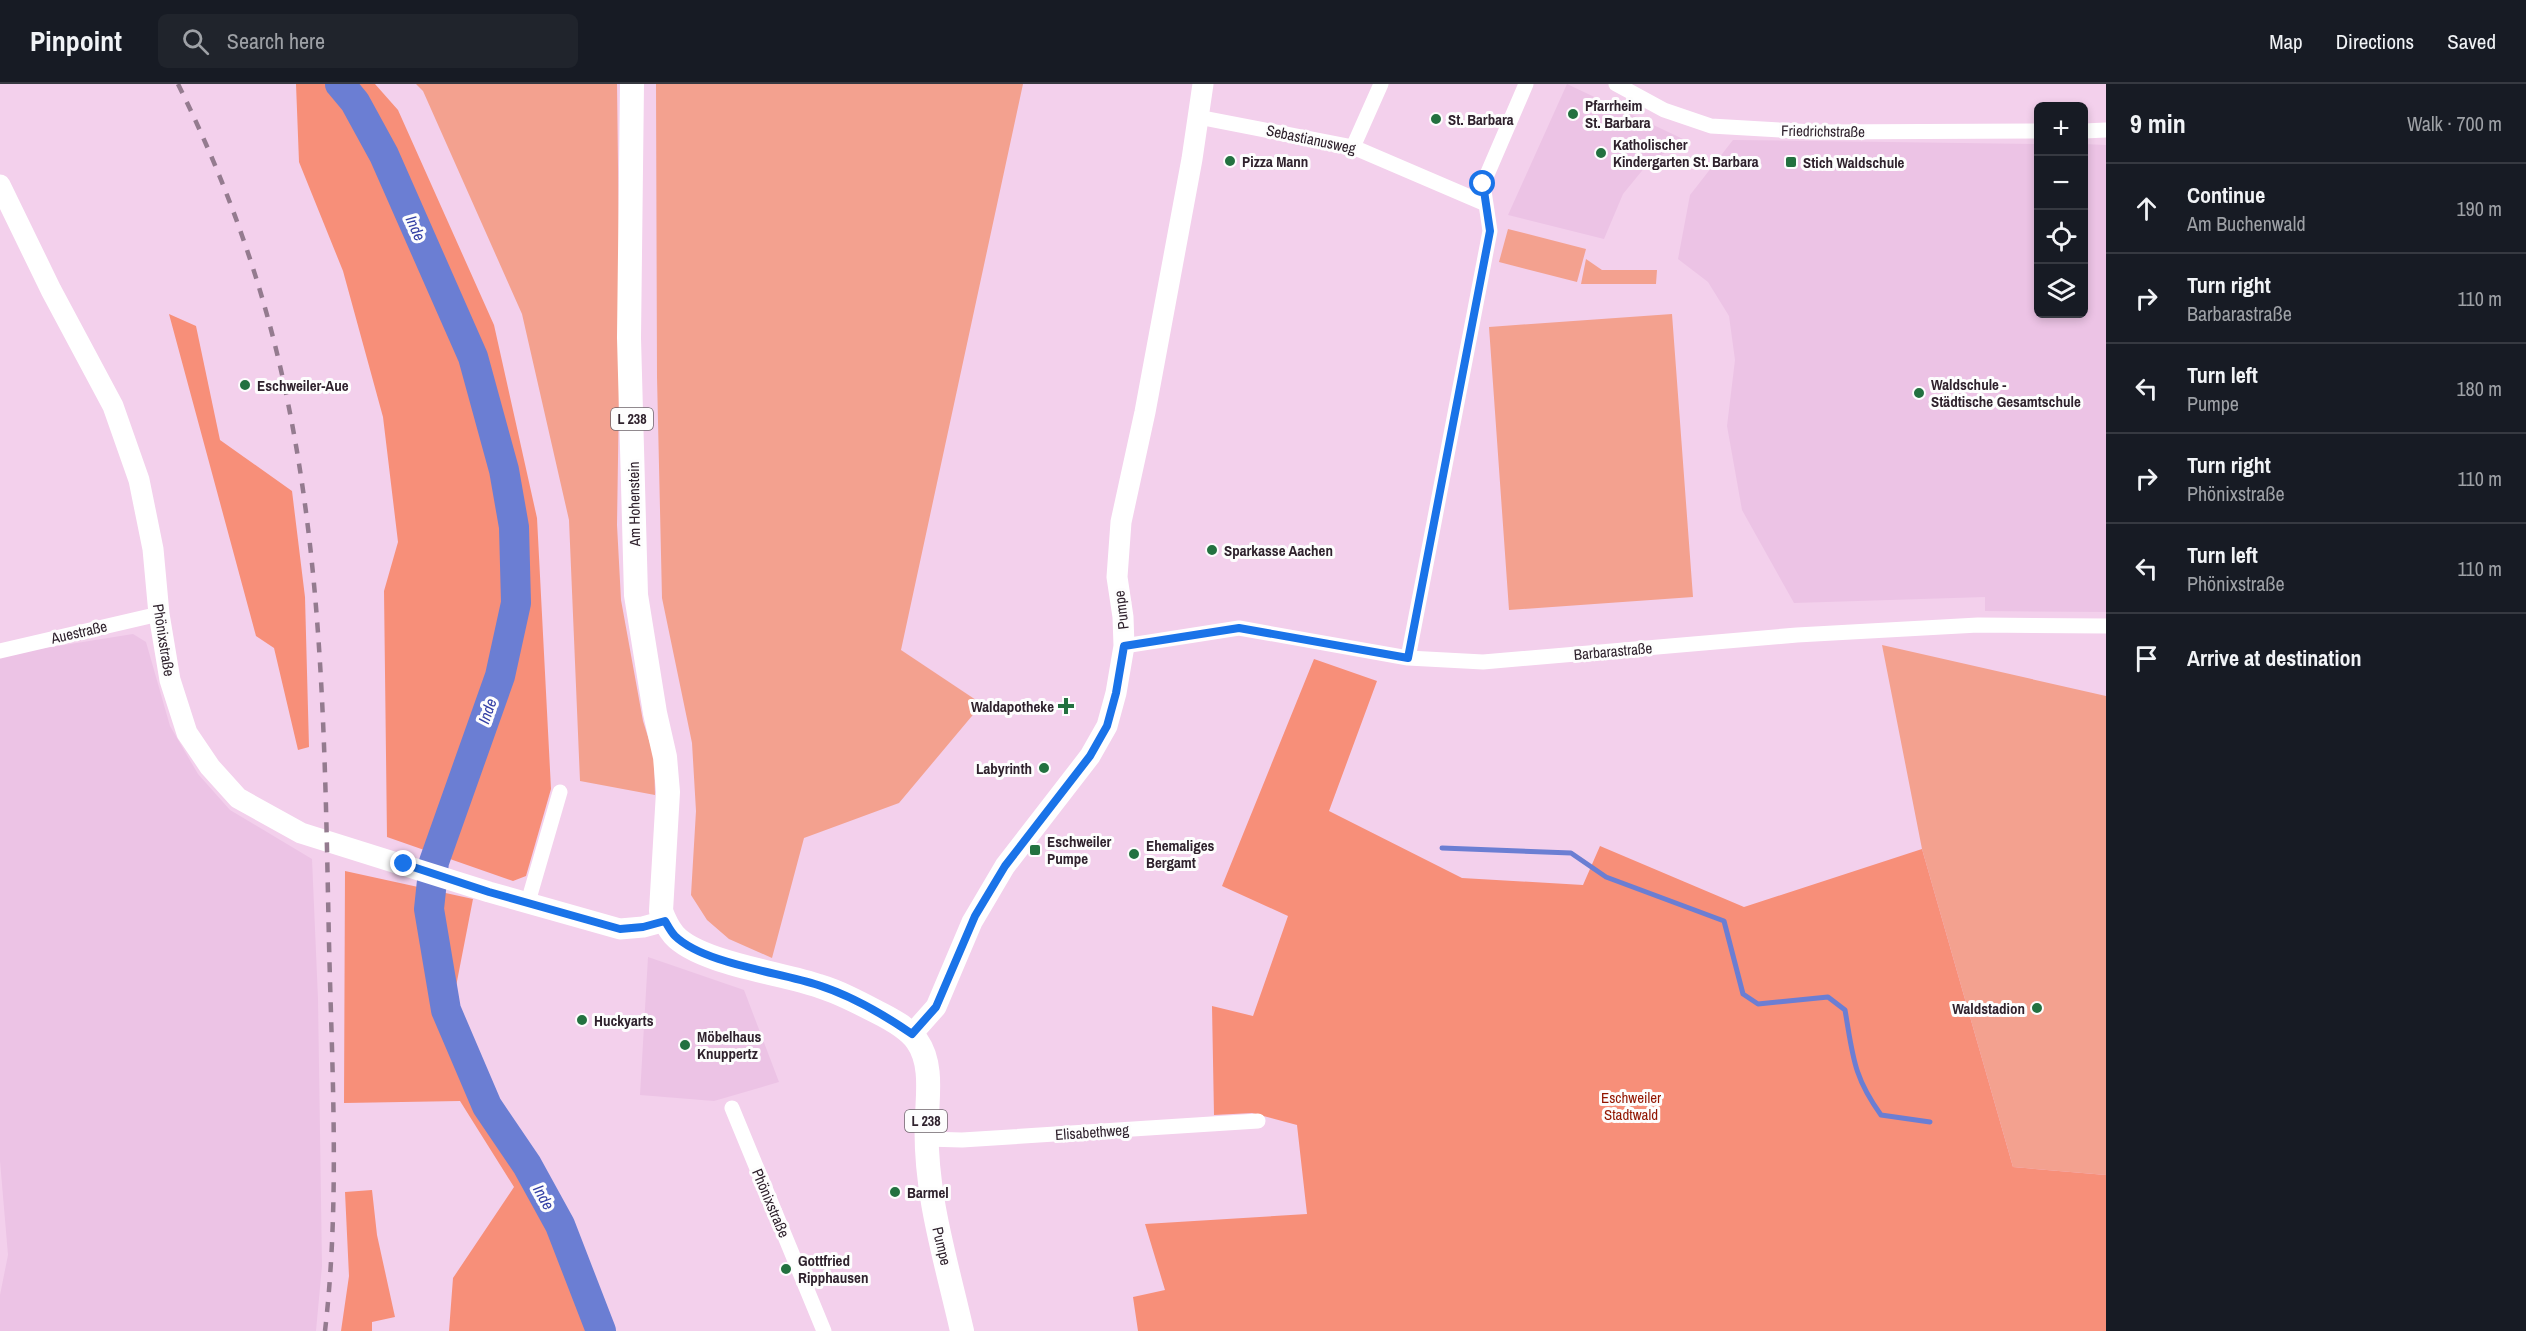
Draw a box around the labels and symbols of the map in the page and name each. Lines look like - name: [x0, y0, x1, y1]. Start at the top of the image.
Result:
- place label: Pfarrheim St. Barbara: [1585, 95, 1651, 133]
- marker: Pfarrheim St. Barbara: [1566, 107, 1580, 121]
- place label: St. Barbara: [1448, 109, 1514, 130]
- marker: St. Barbara: [1429, 112, 1443, 126]
- street label: Sebastianusweg: [1264, 119, 1358, 159]
- street label: Friedrichstraße: [1781, 120, 1865, 142]
- place label: Katholischer Kindergarten St. Barbara: [1613, 134, 1759, 172]
- marker: Katholischer Kindergarten St. Barbara: [1594, 146, 1608, 160]
- place label: Pizza Mann: [1242, 151, 1308, 172]
- place label: Stich Waldschule: [1803, 152, 1905, 173]
- marker: Pizza Mann: [1223, 154, 1237, 168]
- marker: Stich Waldschule: [1784, 155, 1798, 169]
- route start: [1469, 170, 1495, 196]
- water label: Inde: [401, 212, 431, 244]
- place label: Waldschule - Städtische Gesamtschule: [1931, 374, 2081, 412]
- place label: Eschweiler-Aue: [257, 375, 349, 396]
- marker: Eschweiler-Aue: [238, 378, 252, 392]
- marker: Waldschule - Städtische Gesamtschule: [1912, 386, 1926, 400]
- road number: L 238: [611, 408, 653, 430]
- street label: Am Hohenstein: [623, 461, 645, 548]
- place label: Sparkasse Aachen: [1224, 540, 1333, 561]
- marker: Sparkasse Aachen: [1205, 543, 1219, 557]
- street label: Pumpe: [1108, 589, 1134, 631]
- street label: Phönixstraße: [148, 602, 180, 678]
- street label: Auestraße: [48, 615, 109, 649]
- street label: Barbarastraße: [1573, 637, 1653, 665]
- water label: Inde: [472, 695, 502, 727]
- place label: Waldapotheke: [971, 696, 1054, 717]
- marker: Waldapotheke: [1059, 699, 1073, 713]
- place label: Labyrinth: [976, 758, 1032, 779]
- marker: Labyrinth: [1037, 761, 1051, 775]
- place label: Eschweiler Pumpe: [1047, 831, 1111, 869]
- place label: Ehemaliges Bergamt: [1146, 835, 1215, 873]
- marker: Eschweiler Pumpe: [1028, 843, 1042, 857]
- marker: Ehemaliges Bergamt: [1127, 847, 1141, 861]
- route end: [390, 850, 416, 876]
- place label: Waldstadion: [1952, 998, 2025, 1019]
- marker: Waldstadion: [2030, 1001, 2044, 1015]
- place label: Huckyarts: [594, 1010, 654, 1031]
- marker: Huckyarts: [575, 1013, 589, 1027]
- place label: Möbelhaus Knuppertz: [697, 1026, 761, 1064]
- marker: Möbelhaus Knuppertz: [678, 1038, 692, 1052]
- park label: Eschweiler Stadtwald: [1601, 1087, 1661, 1125]
- road number: L 238: [905, 1110, 947, 1132]
- street label: Elisabethweg: [1054, 1119, 1130, 1145]
- street label: Phönixstraße: [747, 1165, 795, 1241]
- water label: Inde: [528, 1180, 560, 1214]
- place label: Barmel: [907, 1182, 949, 1203]
- marker: Barmel: [888, 1185, 902, 1199]
- street label: Pumpe: [927, 1225, 957, 1267]
- place label: Gottfried Ripphausen: [798, 1250, 868, 1288]
- marker: Gottfried Ripphausen: [779, 1262, 793, 1276]

